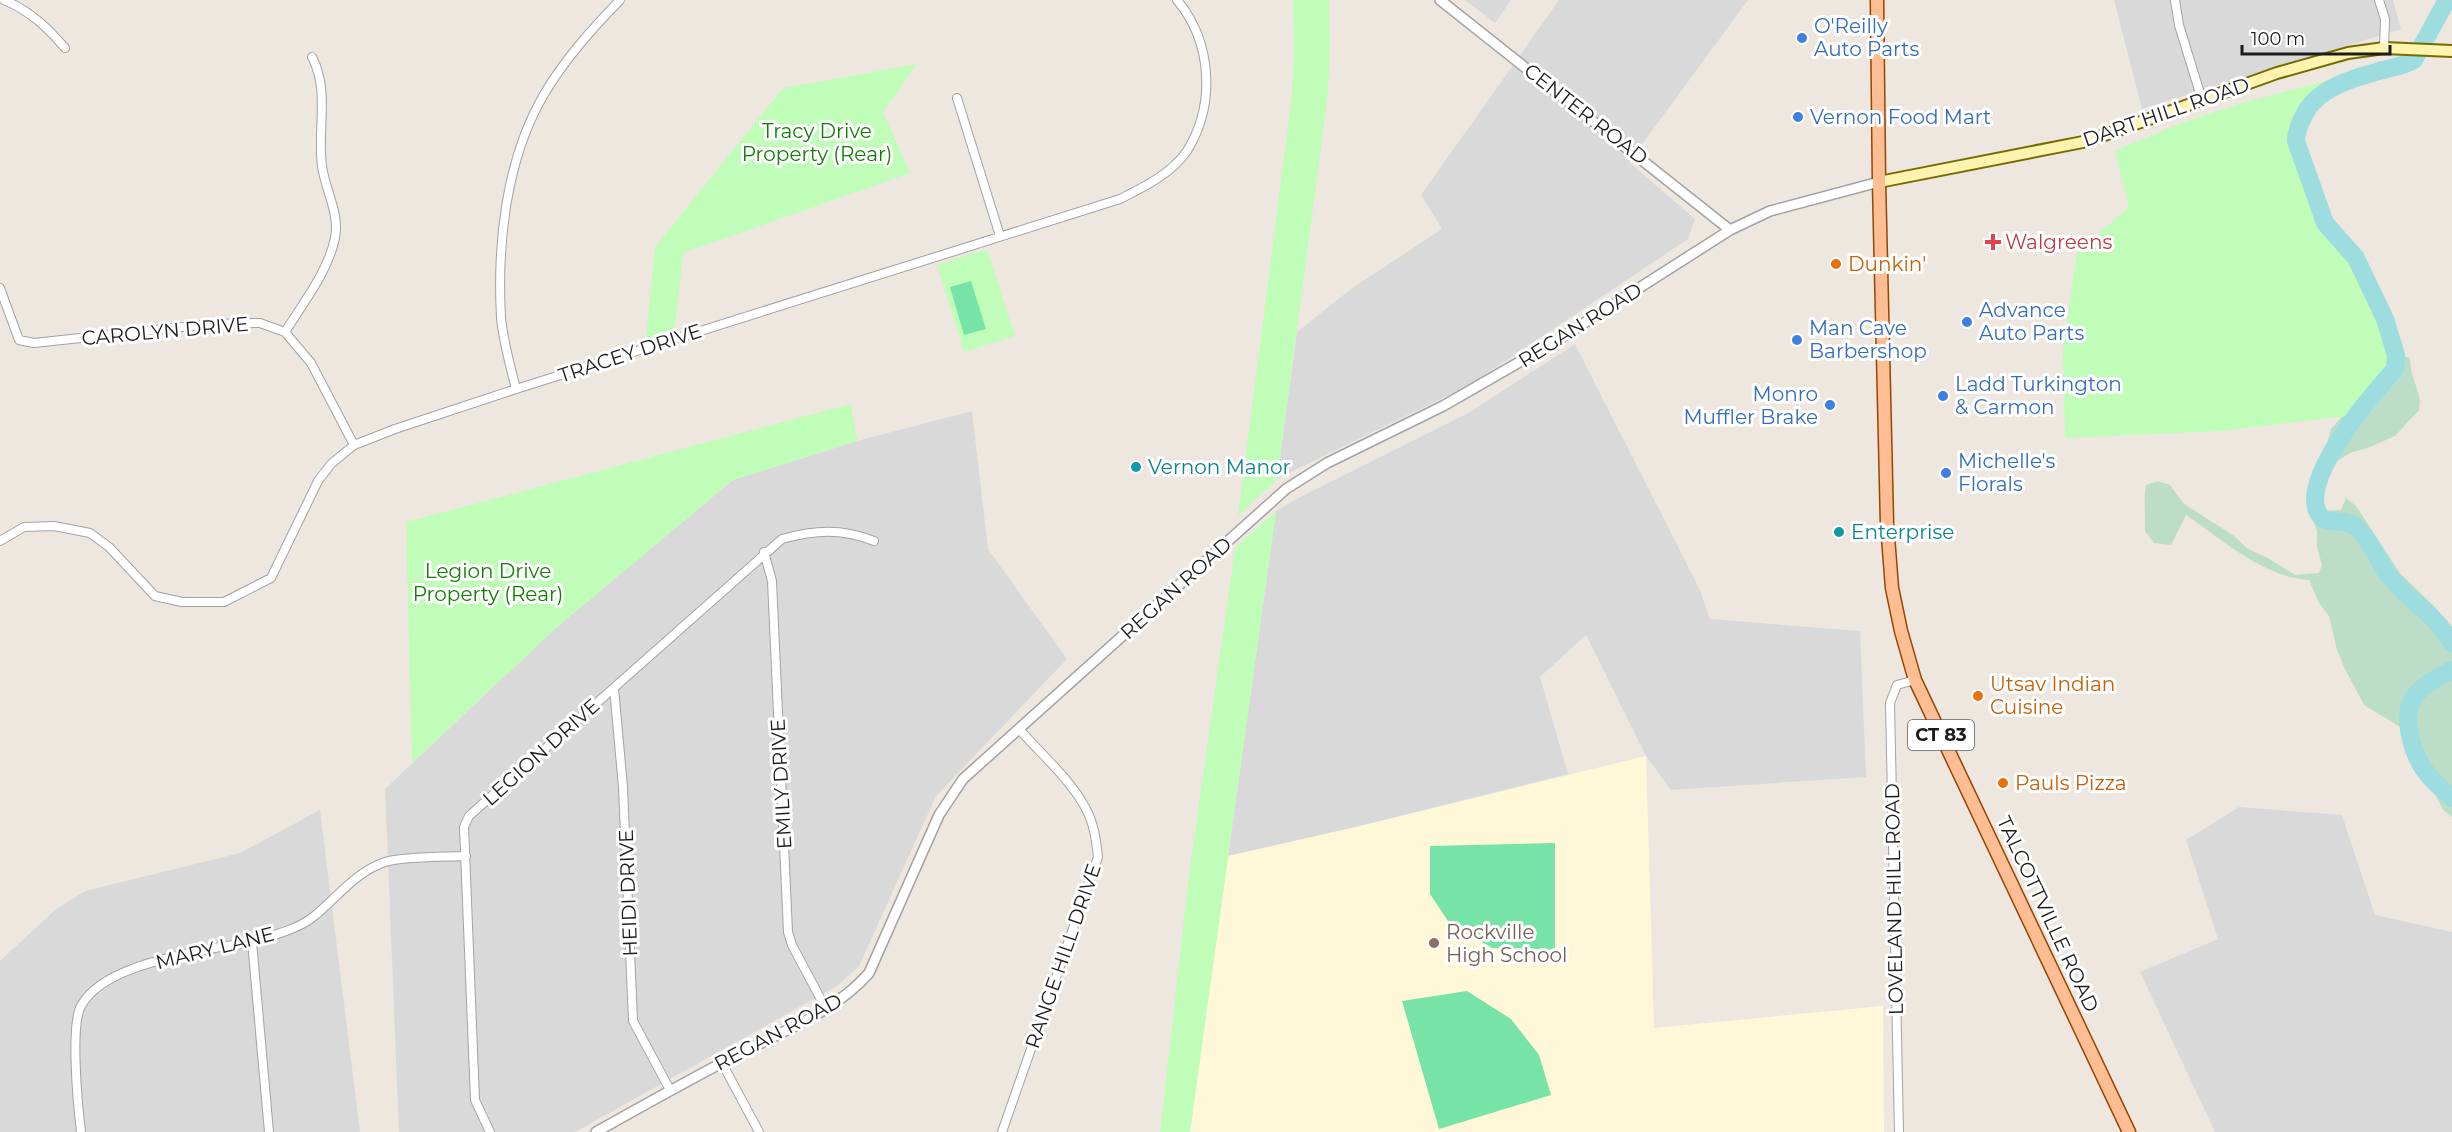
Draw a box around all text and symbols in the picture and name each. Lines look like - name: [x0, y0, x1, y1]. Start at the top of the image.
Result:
- place label: O'Reilly Auto Parts: [1814, 14, 1919, 61]
- scale bar: [2242, 18, 2390, 56]
- text: 100 m: [2251, 28, 2305, 50]
- marker: O'Reilly Auto Parts: [1795, 31, 1809, 45]
- street label: CENTER ROAD: [1519, 58, 1653, 170]
- street label: DART HILL ROAD: [2080, 72, 2252, 152]
- place label: Vernon Food Mart: [1810, 105, 1991, 129]
- marker: Vernon Food Mart: [1791, 110, 1805, 124]
- park label: Tracy Drive Property (Rear): [742, 119, 892, 166]
- place label: Walgreens: [2005, 230, 2112, 254]
- marker: Walgreens: [1986, 235, 2000, 249]
- place label: Dunkin': [1848, 252, 1926, 276]
- marker: Dunkin': [1829, 257, 1843, 271]
- street label: REGAN ROAD: [1514, 277, 1646, 373]
- place label: Advance Auto Parts: [1979, 298, 2084, 345]
- street label: CAROLYN DRIVE: [81, 312, 249, 350]
- marker: Advance Auto Parts: [1960, 315, 1974, 329]
- place label: Man Cave Barbershop: [1809, 316, 1927, 363]
- street label: TRACEY DRIVE: [555, 319, 705, 387]
- marker: Man Cave Barbershop: [1790, 333, 1804, 347]
- place label: Ladd Turkington & Carmon: [1955, 372, 2122, 419]
- place label: Monro Muffler Brake: [1683, 382, 1818, 429]
- marker: Ladd Turkington & Carmon: [1936, 389, 1950, 403]
- marker: Monro Muffler Brake: [1823, 398, 1837, 412]
- place label: Michelle's Florals: [1958, 449, 2056, 496]
- place label: Vernon Manor: [1148, 455, 1291, 479]
- marker: Vernon Manor: [1129, 460, 1143, 474]
- marker: Michelle's Florals: [1939, 466, 1953, 480]
- place label: Enterprise: [1851, 520, 1954, 544]
- marker: Enterprise: [1832, 525, 1846, 539]
- street label: REGAN ROAD: [1116, 532, 1236, 644]
- park label: Legion Drive Property (Rear): [413, 559, 563, 606]
- place label: Utsav Indian Cuisine: [1990, 672, 2115, 719]
- marker: Utsav Indian Cuisine: [1971, 689, 1985, 703]
- street label: LEGION DRIVE: [478, 693, 604, 811]
- street label: EMILY DRIVE: [766, 718, 796, 850]
- road number: CT 83: [1908, 720, 1974, 750]
- place label: Pauls Pizza: [2015, 771, 2127, 795]
- marker: Pauls Pizza: [1996, 776, 2010, 790]
- street label: LOVELAND HILL ROAD: [1880, 783, 1908, 1015]
- street label: TALCOTTVILLE ROAD: [1992, 812, 2104, 1016]
- street label: HEIDI DRIVE: [614, 829, 642, 957]
- street label: RANGE HILL DRIVE: [1020, 860, 1106, 1052]
- place label: Rockville High School: [1446, 920, 1568, 967]
- street label: MARY LANE: [153, 922, 277, 974]
- marker: Rockville High School: [1427, 936, 1441, 950]
- street label: REGAN ROAD: [710, 988, 846, 1076]

